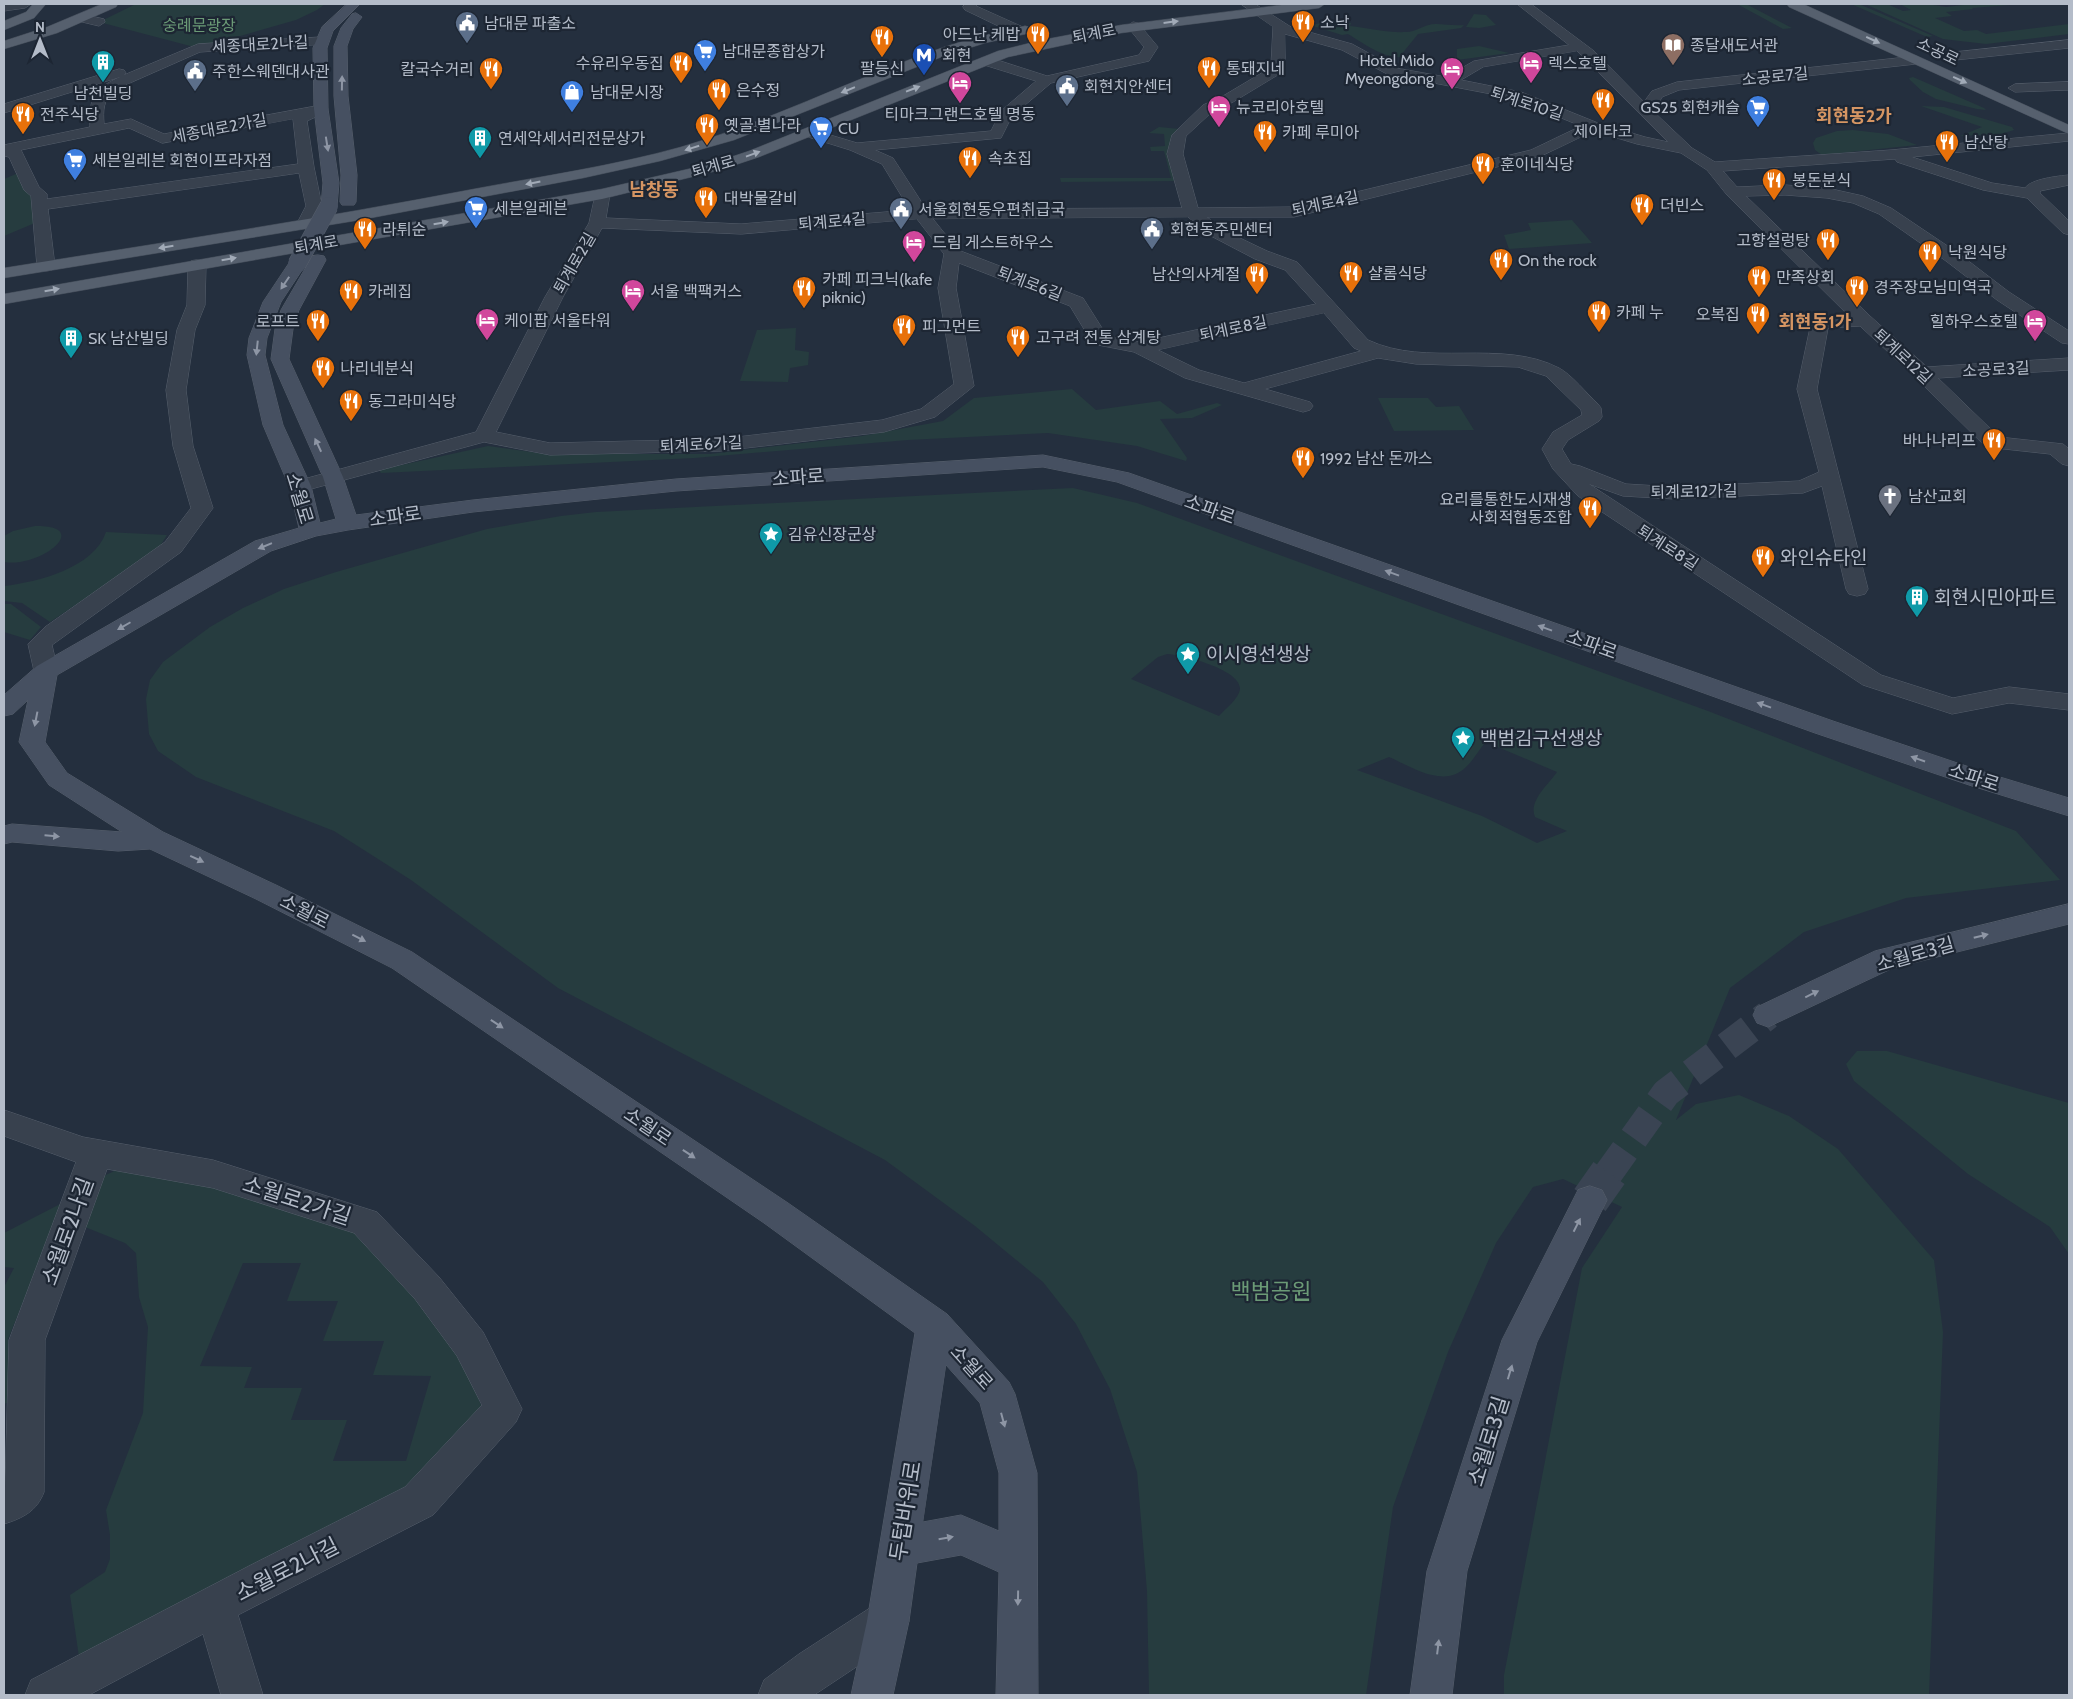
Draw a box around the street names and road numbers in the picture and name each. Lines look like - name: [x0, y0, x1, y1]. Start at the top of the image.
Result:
- street label: 퇴계로: [1071, 20, 1118, 47]
- street label: 세종대로2나길: [211, 32, 309, 57]
- street label: 소공로: [1914, 34, 1962, 70]
- street label: 소공로7길: [1741, 64, 1809, 89]
- street label: 퇴계로10길: [1488, 83, 1566, 124]
- street label: 세종대로2가길: [170, 110, 268, 147]
- street label: 퇴계로: [689, 151, 737, 182]
- street label: 퇴계로4길: [1290, 187, 1360, 220]
- street label: 퇴계로4길: [797, 209, 867, 234]
- street label: 퇴계로2길: [549, 229, 599, 297]
- street label: 퇴계로: [293, 231, 340, 258]
- street label: 퇴계로6길: [995, 262, 1065, 305]
- street label: 퇴계로8길: [1198, 312, 1269, 345]
- street label: 퇴계로12길: [1870, 325, 1936, 388]
- street label: 소공로3길: [1962, 358, 2030, 381]
- street label: 퇴계로6가길: [659, 433, 743, 456]
- street label: 소파로: [771, 464, 825, 491]
- street label: 소월로: [281, 470, 318, 527]
- street label: 퇴계로12가길: [1650, 481, 1738, 502]
- street label: 소파로: [1181, 490, 1238, 529]
- street label: 소파로: [367, 501, 423, 532]
- street label: 퇴계로8길: [1634, 521, 1702, 574]
- street label: 소파로: [1563, 625, 1620, 664]
- street label: 소파로: [1945, 758, 2002, 797]
- street label: 소월로: [276, 889, 333, 934]
- street label: 소월로3길: [1873, 932, 1957, 977]
- street label: 소월로: [620, 1102, 676, 1151]
- street label: 소월로2가길: [239, 1170, 355, 1231]
- street label: 소월로2나길: [36, 1174, 99, 1289]
- street label: 소월로: [946, 1340, 998, 1395]
- street label: 소월로3길: [1462, 1393, 1515, 1490]
- street label: 두텁바위로: [884, 1459, 927, 1563]
- street label: 소월로2나길: [231, 1532, 344, 1607]

